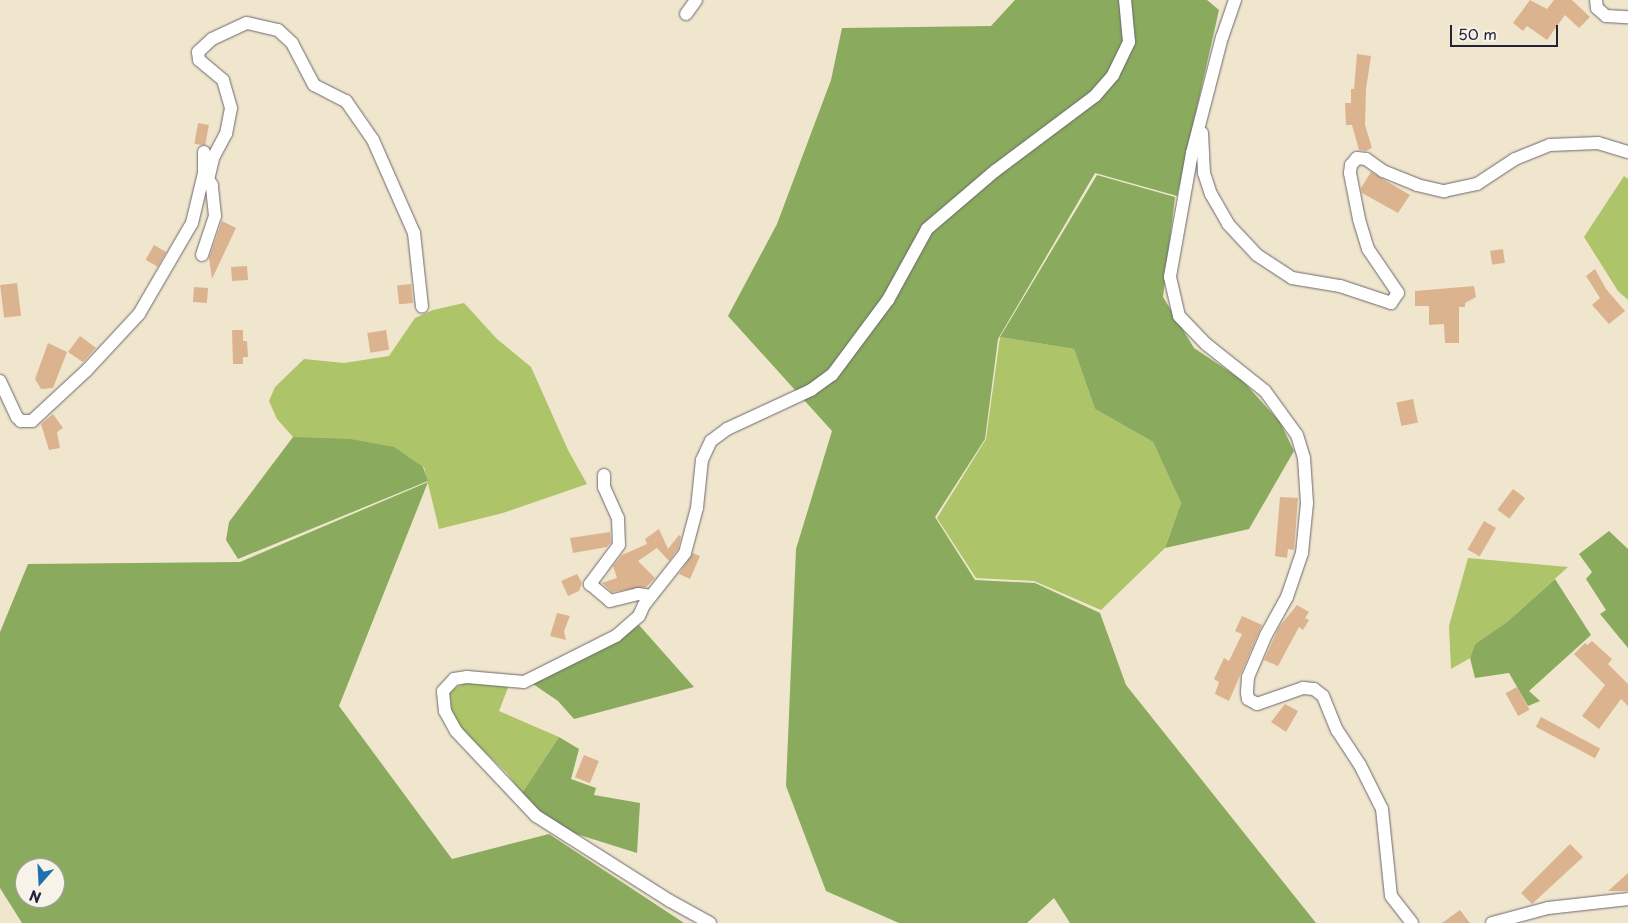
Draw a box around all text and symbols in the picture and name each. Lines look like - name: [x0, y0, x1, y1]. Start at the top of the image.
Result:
- scale bar: [1453, 15, 1560, 47]
- text: 50 m: [1458, 22, 1497, 45]
- north arrow: [15, 858, 65, 908]
- text: N: [27, 885, 44, 908]

